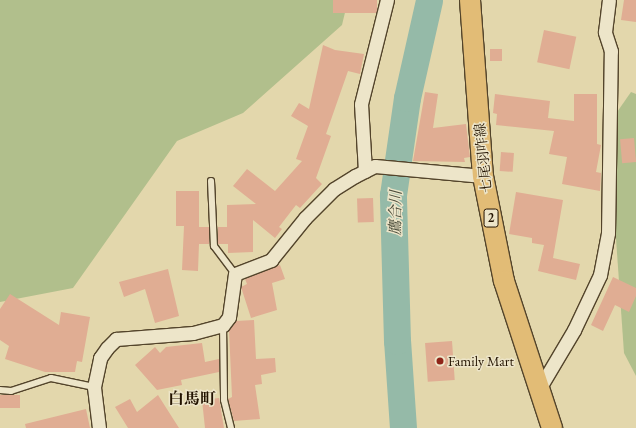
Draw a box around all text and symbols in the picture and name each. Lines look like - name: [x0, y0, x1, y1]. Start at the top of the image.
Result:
- street label: 七尾羽咋線: [471, 122, 495, 194]
- water label: 鷹合川: [386, 190, 404, 236]
- road number: 2: [483, 207, 499, 229]
- place label: Family Mart: [448, 353, 514, 369]
- marker: Family Mart: [435, 356, 445, 366]
- district label: 白馬町: [168, 389, 216, 409]

